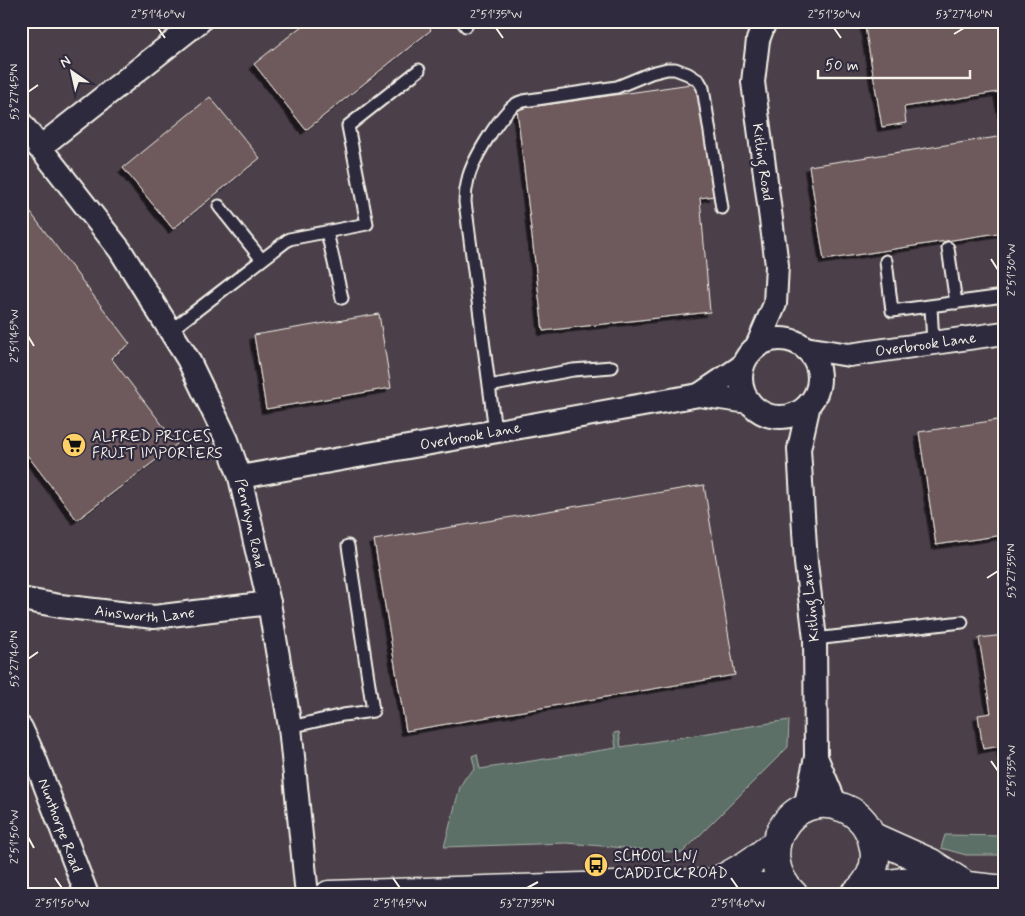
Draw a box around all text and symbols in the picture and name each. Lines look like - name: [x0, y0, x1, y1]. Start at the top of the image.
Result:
- text: 2°51'40"W: [131, 7, 185, 23]
- text: 2°51'35"W: [470, 7, 522, 23]
- text: 2°51'30"W: [808, 7, 860, 23]
- text: 53°27'40"N: [935, 7, 993, 23]
- north arrow: [48, 48, 98, 98]
- scale bar: [818, 48, 970, 80]
- text: N: [56, 52, 74, 72]
- text: 50 m: [825, 56, 859, 76]
- text: 53°27'45"N: [7, 64, 23, 120]
- street label: Kitling Road: [746, 122, 777, 202]
- text: 2°51'30"W: [1004, 244, 1020, 296]
- text: 2°51'45"W: [7, 309, 23, 363]
- street label: Overbrook Lane: [874, 328, 978, 362]
- street label: Overbrook Lane: [419, 418, 522, 456]
- place label: ALFRED PRICES FRUIT IMPORTERS: [92, 427, 223, 464]
- supermarket icon: ALFRED PRICES FRUIT IMPORTERS: [61, 432, 87, 458]
- street label: Penrhyn Road: [230, 477, 270, 570]
- text: 53°27'35"N: [1004, 544, 1020, 598]
- street label: Kitling Lane: [797, 563, 826, 643]
- street label: Ainsworth Lane: [94, 601, 196, 628]
- text: 53°27'40"N: [7, 630, 23, 688]
- text: 2°51'35"W: [1004, 745, 1020, 797]
- street label: Nunthorpe Road: [32, 776, 87, 876]
- text: 2°51'50"W: [7, 810, 23, 864]
- place label: SCHOOL LN/ CADDICK ROAD: [614, 847, 728, 884]
- bus stop icon: SCHOOL LN/ CADDICK ROAD: [583, 852, 609, 878]
- text: 2°51'50"W: [35, 896, 89, 912]
- text: 2°51'45"W: [373, 896, 427, 912]
- text: 53°27'35"N: [500, 896, 554, 912]
- text: 2°51'40"W: [711, 896, 765, 912]

